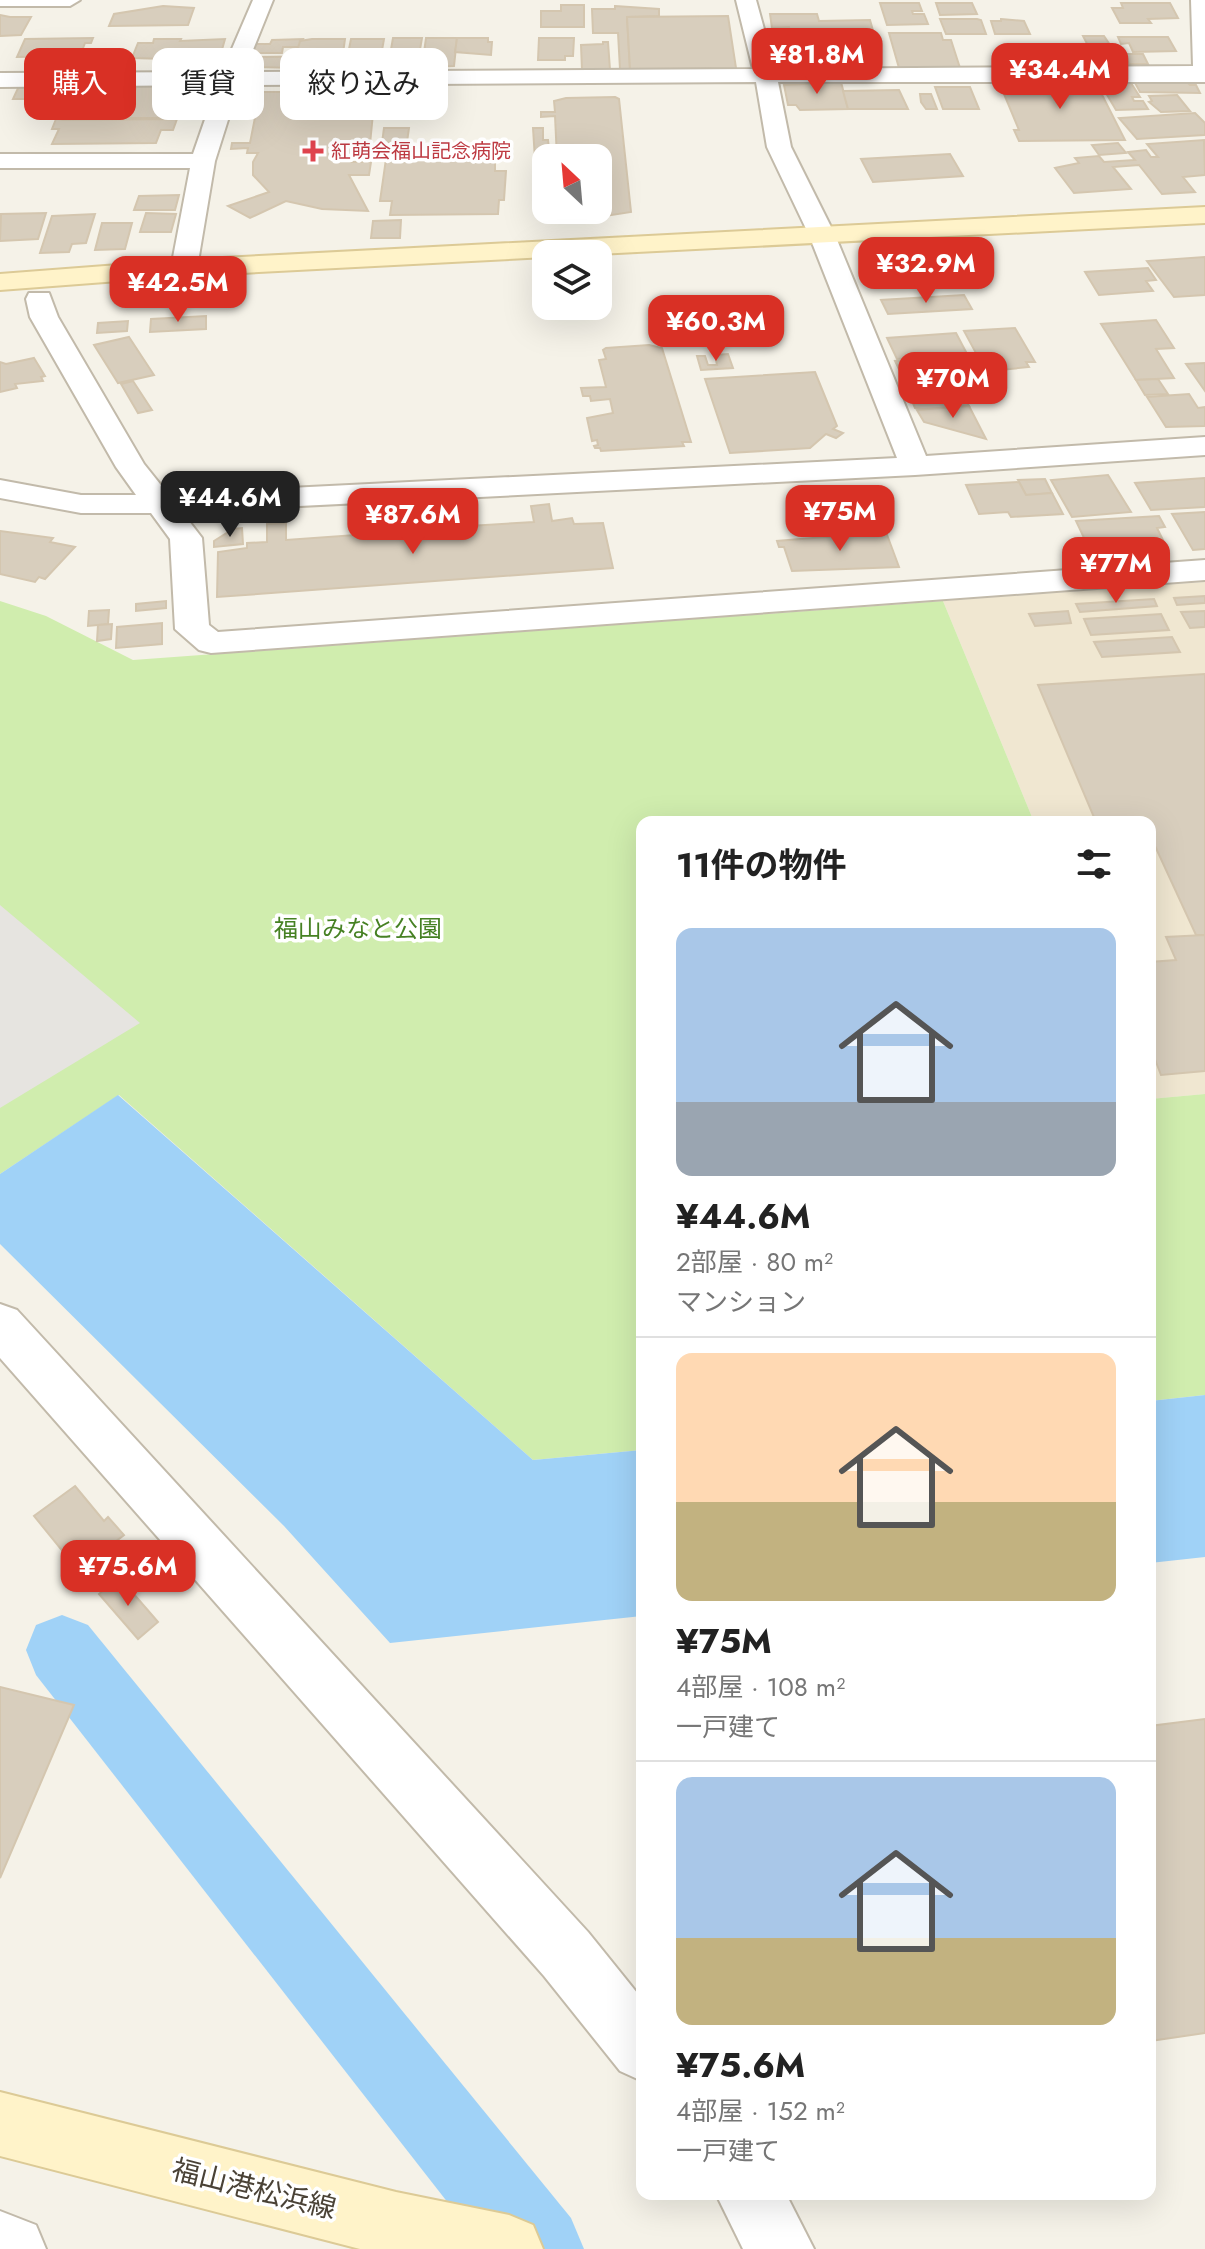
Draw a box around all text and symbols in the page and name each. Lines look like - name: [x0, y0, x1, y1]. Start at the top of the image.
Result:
- pin: ¥81.8M: [752, 28, 882, 96]
- text: ¥81.8M: [770, 35, 864, 73]
- pin: ¥34.4M: [995, 43, 1125, 111]
- chip: 購入: [24, 48, 136, 120]
- chip: 賃貸: [152, 48, 264, 120]
- chip: 絞り込み: [280, 48, 448, 120]
- text: ¥34.4M: [1009, 50, 1111, 88]
- place label: 紅萌会福山記念病院: [331, 137, 511, 166]
- marker: 紅萌会福山記念病院: [302, 140, 324, 162]
- north arrow: [532, 144, 612, 224]
- map controls: [532, 144, 612, 320]
- pin: ¥32.9M: [861, 237, 991, 305]
- button: layers: [532, 240, 612, 320]
- text: ¥32.9M: [876, 244, 976, 282]
- pin: ¥42.5M: [113, 256, 243, 324]
- text: ¥42.5M: [128, 263, 228, 301]
- pin: ¥60.3M: [651, 295, 781, 363]
- text: ¥60.3M: [666, 302, 766, 340]
- pin: ¥70M: [906, 352, 1000, 420]
- text: ¥70M: [916, 359, 990, 397]
- pin: ¥44.6M: [165, 471, 295, 539]
- text: ¥44.6M: [179, 478, 281, 516]
- pin: ¥75M: [793, 485, 887, 553]
- pin: ¥87.6M: [348, 488, 478, 556]
- text: ¥75M: [803, 492, 877, 530]
- text: ¥87.6M: [365, 495, 461, 533]
- pin: ¥77M: [1069, 537, 1163, 605]
- text: ¥77M: [1080, 544, 1152, 582]
- text: 11件の物件: [676, 841, 847, 890]
- icon: filters: [1072, 842, 1116, 886]
- park label: 福山みなと公園: [274, 911, 442, 946]
- icon: home: [824, 980, 968, 1124]
- text: ¥44.6M: [676, 1192, 810, 1241]
- text: 2部屋 · 80 m²: [676, 1243, 833, 1281]
- text: マンション: [676, 1283, 806, 1321]
- icon: home: [824, 1405, 968, 1549]
- pin: ¥75.6M: [63, 1540, 193, 1608]
- text: ¥75.6M: [79, 1547, 177, 1585]
- text: ¥75M: [676, 1617, 771, 1666]
- text: 4部屋 · 108 m²: [676, 1668, 845, 1706]
- text: 一戸建て: [676, 1708, 780, 1746]
- icon: home: [824, 1829, 968, 1973]
- text: ¥75.6M: [676, 2041, 805, 2090]
- text: 4部屋 · 152 m²: [676, 2092, 845, 2130]
- text: 一戸建て: [676, 2132, 780, 2170]
- street label: 福山港松浜線: [168, 2149, 340, 2229]

